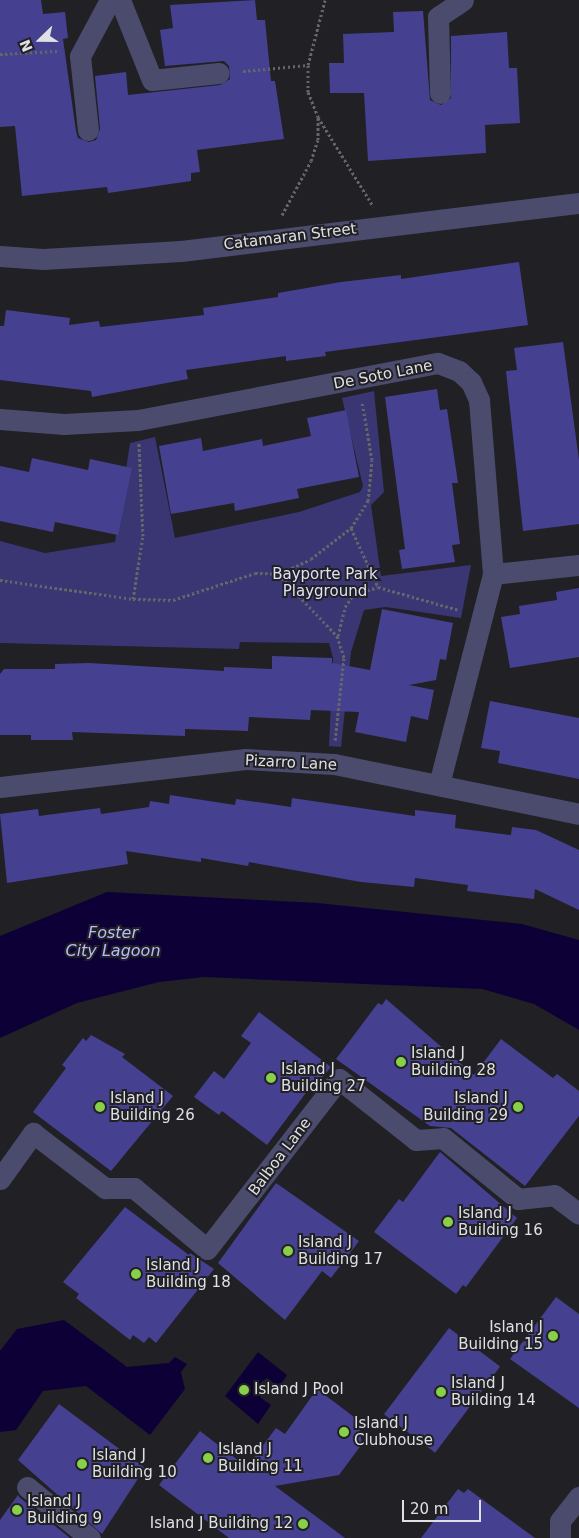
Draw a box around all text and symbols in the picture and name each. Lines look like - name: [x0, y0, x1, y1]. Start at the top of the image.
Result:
- north arrow: [15, 15, 65, 65]
- text: N: [16, 37, 36, 54]
- street label: Catamaran Street: [223, 220, 357, 254]
- street label: De Soto Lane: [332, 357, 434, 393]
- park label: Bayporte Park Playground: [272, 565, 378, 600]
- street label: Pizarro Lane: [245, 752, 337, 774]
- water label: Foster City Lagoon: [65, 923, 161, 961]
- place label: Island J Building 28: [411, 1044, 496, 1079]
- marker: Island J Building 28: [395, 1056, 407, 1068]
- place label: Island J Building 27: [281, 1060, 366, 1095]
- marker: Island J Building 27: [265, 1072, 277, 1084]
- place label: Island J Building 26: [110, 1089, 195, 1124]
- place label: Island J Building 29: [423, 1089, 508, 1124]
- marker: Island J Building 26: [94, 1101, 106, 1113]
- marker: Island J Building 29: [512, 1101, 524, 1113]
- street label: Balboa Lane: [245, 1115, 315, 1199]
- place label: Island J Building 16: [458, 1204, 543, 1239]
- marker: Island J Building 16: [442, 1216, 454, 1228]
- place label: Island J Building 17: [298, 1233, 383, 1268]
- marker: Island J Building 17: [282, 1245, 294, 1257]
- place label: Island J Building 18: [146, 1256, 231, 1291]
- marker: Island J Building 18: [130, 1268, 142, 1280]
- place label: Island J Building 15: [458, 1318, 543, 1353]
- marker: Island J Building 15: [547, 1330, 559, 1342]
- place label: Island J Building 14: [451, 1374, 536, 1409]
- place label: Island J Pool: [254, 1381, 344, 1399]
- marker: Island J Pool: [238, 1384, 250, 1396]
- marker: Island J Building 14: [435, 1386, 447, 1398]
- place label: Island J Clubhouse: [354, 1414, 433, 1449]
- marker: Island J Clubhouse: [338, 1426, 350, 1438]
- place label: Island J Building 11: [218, 1440, 303, 1475]
- place label: Island J Building 10: [92, 1446, 177, 1481]
- marker: Island J Building 11: [202, 1452, 214, 1464]
- marker: Island J Building 10: [76, 1458, 88, 1470]
- scale bar: [404, 1490, 483, 1522]
- place label: Island J Building 9: [27, 1492, 102, 1527]
- text: 20 m: [410, 1500, 448, 1518]
- marker: Island J Building 9: [11, 1504, 23, 1516]
- place label: Island J Building 12: [150, 1515, 293, 1533]
- marker: Island J Building 12: [297, 1518, 309, 1530]

